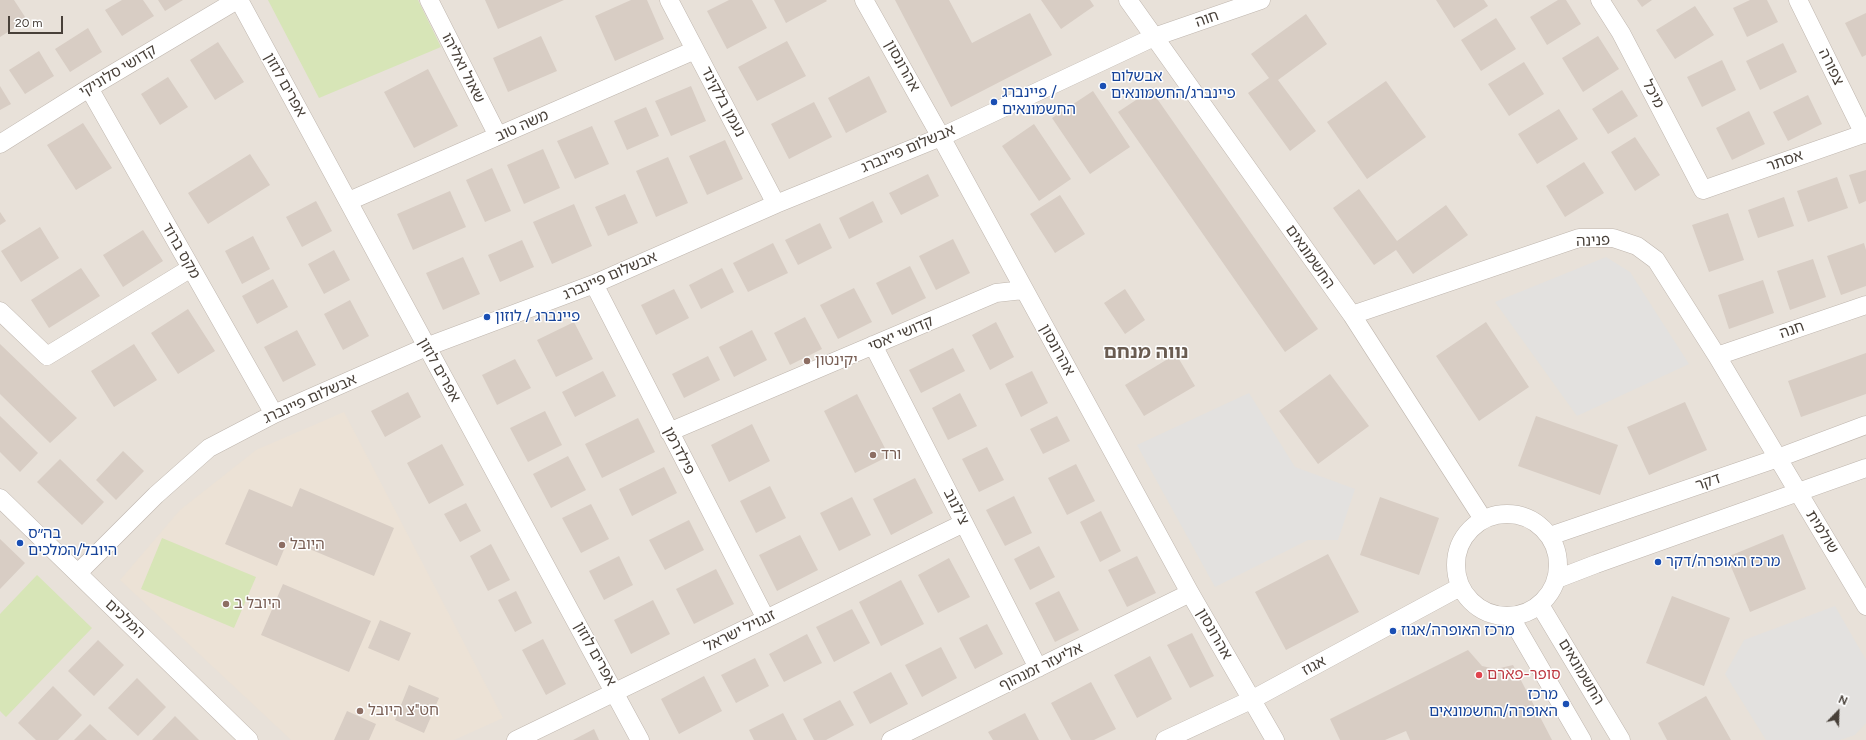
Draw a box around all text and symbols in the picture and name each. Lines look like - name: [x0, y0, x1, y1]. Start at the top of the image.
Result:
- street label: חוה: [1193, 7, 1221, 31]
- scale bar: [10, 8, 65, 34]
- text: 20 m: [15, 16, 43, 30]
- street label: שאול ואליהו: [438, 30, 488, 106]
- street label: אהרונסון: [881, 37, 923, 95]
- street label: קדושי סלוניקי: [76, 41, 160, 101]
- street label: צפורה: [1814, 46, 1848, 88]
- street label: אפרים לוזון: [260, 50, 310, 120]
- street label: נעמן בלקינד: [697, 64, 749, 140]
- place label: אבשלום פיינברג/החשמונאים: [1111, 68, 1236, 103]
- street label: מיכל: [1638, 77, 1668, 111]
- marker: אבשלום פיינברג/החשמונאים: [1098, 81, 1108, 91]
- place label: פיינברג / החשמונאים: [1002, 84, 1076, 119]
- marker: פיינברג / החשמונאים: [989, 97, 999, 107]
- street label: משה טוב: [493, 106, 551, 146]
- street label: אבשלום פיינברג: [858, 121, 958, 177]
- street label: אסתר: [1764, 146, 1806, 176]
- street label: מקס ברוד: [158, 220, 204, 282]
- street label: החשמונאים: [1281, 222, 1339, 292]
- street label: פנינה: [1576, 231, 1610, 251]
- street label: אבשלום פיינברג: [560, 248, 660, 304]
- place label: פיינברג / לוזון: [495, 308, 580, 326]
- marker: פיינברג / לוזון: [482, 312, 492, 322]
- street label: קדושי יאסי: [866, 312, 936, 356]
- street label: חנה: [1777, 317, 1807, 343]
- street label: אהרונסון: [1036, 321, 1078, 379]
- street label: אפרים לוזון: [414, 335, 464, 405]
- district label: נווה מנחם: [1104, 341, 1188, 363]
- place label: יקינטון: [815, 352, 858, 370]
- marker: יקינטון: [802, 356, 812, 366]
- street label: אבשלום פיינברג: [260, 370, 360, 428]
- street label: פילדרמן: [659, 424, 699, 478]
- place label: ורד: [881, 446, 901, 464]
- marker: ורד: [868, 450, 878, 460]
- street label: דקר: [1693, 469, 1723, 495]
- street label: צ'לנוב: [939, 486, 973, 528]
- street label: שולמית: [1802, 507, 1842, 557]
- place label: בה״ס היובל/המלכים: [28, 525, 117, 560]
- place label: היובל: [290, 536, 325, 554]
- marker: בה״ס היובל/המלכים: [15, 538, 25, 548]
- marker: היובל: [277, 540, 287, 550]
- place label: מרכז האופרה/דקר: [1666, 553, 1780, 571]
- marker: מרכז האופרה/דקר: [1653, 557, 1663, 567]
- place label: היובל ב: [234, 595, 281, 613]
- street label: המלכים: [101, 596, 149, 642]
- marker: היובל ב: [221, 599, 231, 609]
- street label: אהרונסון: [1192, 605, 1236, 663]
- street label: זנגויל ישראל: [701, 606, 779, 656]
- street label: אפרים לוזון: [570, 619, 620, 689]
- place label: מרכז האופרה/אגוז: [1401, 622, 1515, 640]
- marker: מרכז האופרה/אגוז: [1388, 626, 1398, 636]
- street label: החשמונאים: [1554, 636, 1608, 708]
- street label: אליעזר זמנהוף: [996, 639, 1086, 695]
- street label: אגוז: [1299, 652, 1329, 680]
- place label: סופר-פארם: [1487, 666, 1561, 684]
- marker: סופר-פארם: [1474, 670, 1484, 680]
- place label: מרכז האופרה/החשמונאים: [1429, 686, 1558, 721]
- north arrow: [1818, 692, 1858, 732]
- text: N: [1836, 693, 1849, 708]
- marker: מרכז האופרה/החשמונאים: [1561, 699, 1571, 709]
- place label: חט"צ היובל: [368, 702, 439, 720]
- marker: חט"צ היובל: [355, 706, 365, 716]

